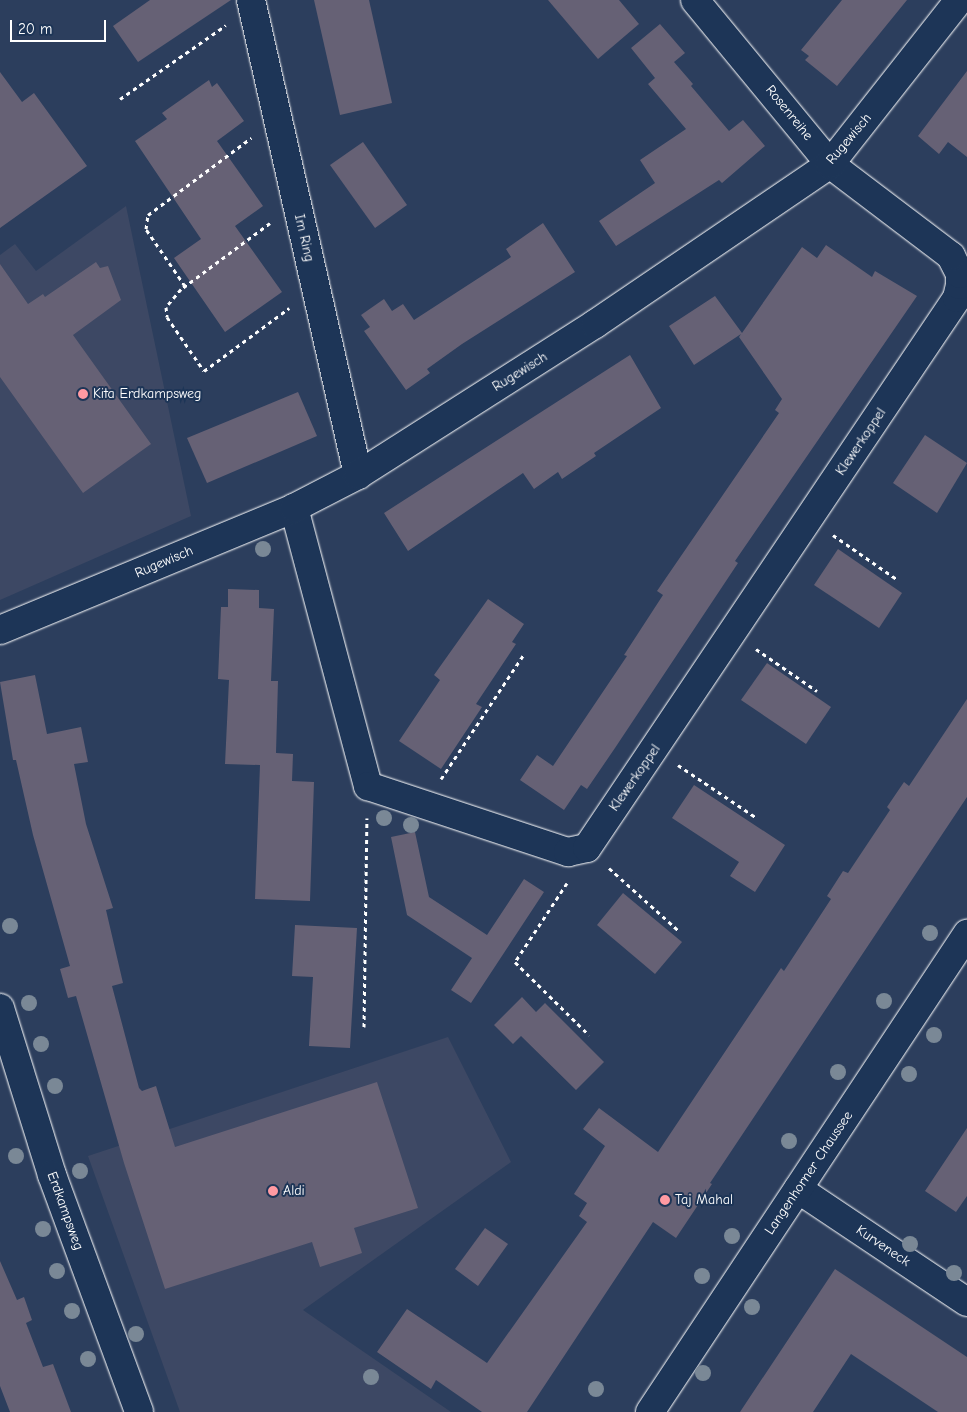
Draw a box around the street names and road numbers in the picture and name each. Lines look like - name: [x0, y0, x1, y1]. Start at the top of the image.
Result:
- street label: Rosenreihe: [762, 82, 816, 144]
- street label: Rugewisch: [823, 110, 875, 168]
- street label: Im Ring: [290, 213, 318, 263]
- street label: Rugewisch: [489, 349, 551, 395]
- street label: Klewerkoppel: [832, 405, 890, 479]
- street label: Rugewisch: [132, 542, 196, 582]
- street label: Klewerkoppel: [606, 741, 664, 815]
- street label: Langenhorner Chaussee: [761, 1108, 857, 1238]
- street label: Erdkampsweg: [43, 1170, 87, 1252]
- street label: Kurveneck: [853, 1222, 913, 1270]

